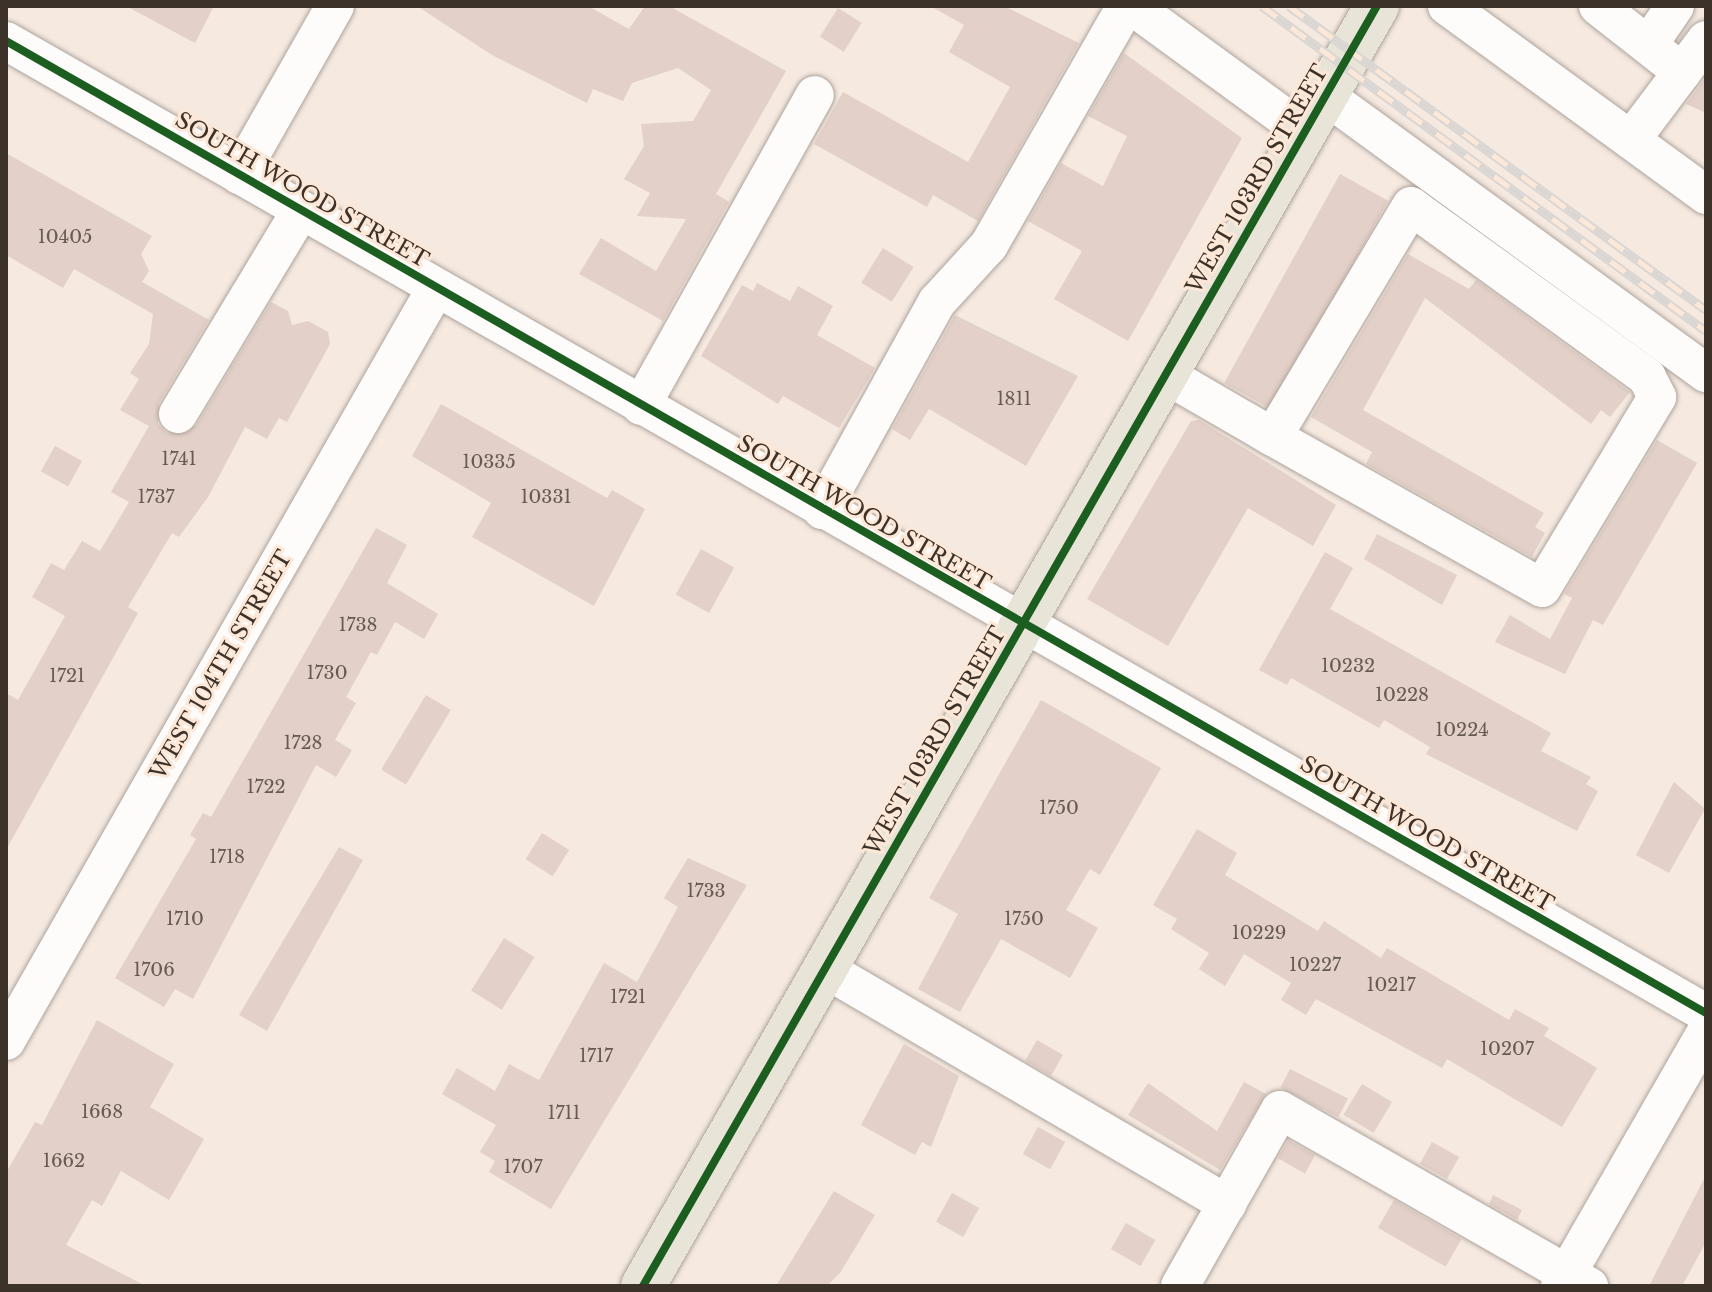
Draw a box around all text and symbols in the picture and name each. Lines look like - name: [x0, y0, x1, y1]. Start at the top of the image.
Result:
- street label: WEST 103RD STREET: [1180, 60, 1334, 298]
- street label: SOUTH WOOD STREET: [170, 106, 434, 274]
- house number: 10405: [38, 226, 92, 248]
- house number: 1811: [997, 388, 1031, 410]
- street label: SOUTH WOOD STREET: [732, 429, 996, 597]
- house number: 1741: [161, 448, 197, 470]
- house number: 10335: [462, 451, 516, 473]
- house number: 1737: [137, 486, 175, 508]
- house number: 10331: [520, 486, 572, 508]
- street label: WEST 104TH STREET: [144, 545, 298, 785]
- house number: 1738: [338, 614, 378, 636]
- street label: WEST 103RD STREET: [858, 622, 1012, 860]
- house number: 10232: [1321, 655, 1375, 677]
- house number: 1730: [306, 662, 348, 684]
- house number: 1721: [49, 665, 85, 687]
- house number: 10228: [1375, 684, 1429, 706]
- house number: 10224: [1435, 719, 1489, 741]
- house number: 1728: [283, 732, 323, 754]
- street label: SOUTH WOOD STREET: [1295, 750, 1559, 918]
- house number: 1722: [246, 776, 286, 798]
- house number: 1750: [1039, 797, 1079, 819]
- house number: 1718: [209, 846, 245, 868]
- house number: 1733: [686, 880, 726, 902]
- house number: 1710: [166, 908, 204, 930]
- house number: 1750: [1004, 908, 1044, 930]
- house number: 10229: [1232, 922, 1286, 944]
- house number: 10227: [1289, 954, 1341, 976]
- house number: 1706: [133, 959, 175, 981]
- house number: 10217: [1366, 974, 1416, 996]
- house number: 1721: [610, 986, 646, 1008]
- house number: 10207: [1480, 1038, 1534, 1060]
- house number: 1717: [579, 1045, 613, 1067]
- house number: 1668: [81, 1101, 123, 1123]
- house number: 1711: [547, 1102, 581, 1124]
- house number: 1662: [43, 1150, 85, 1172]
- house number: 1707: [504, 1156, 542, 1178]

